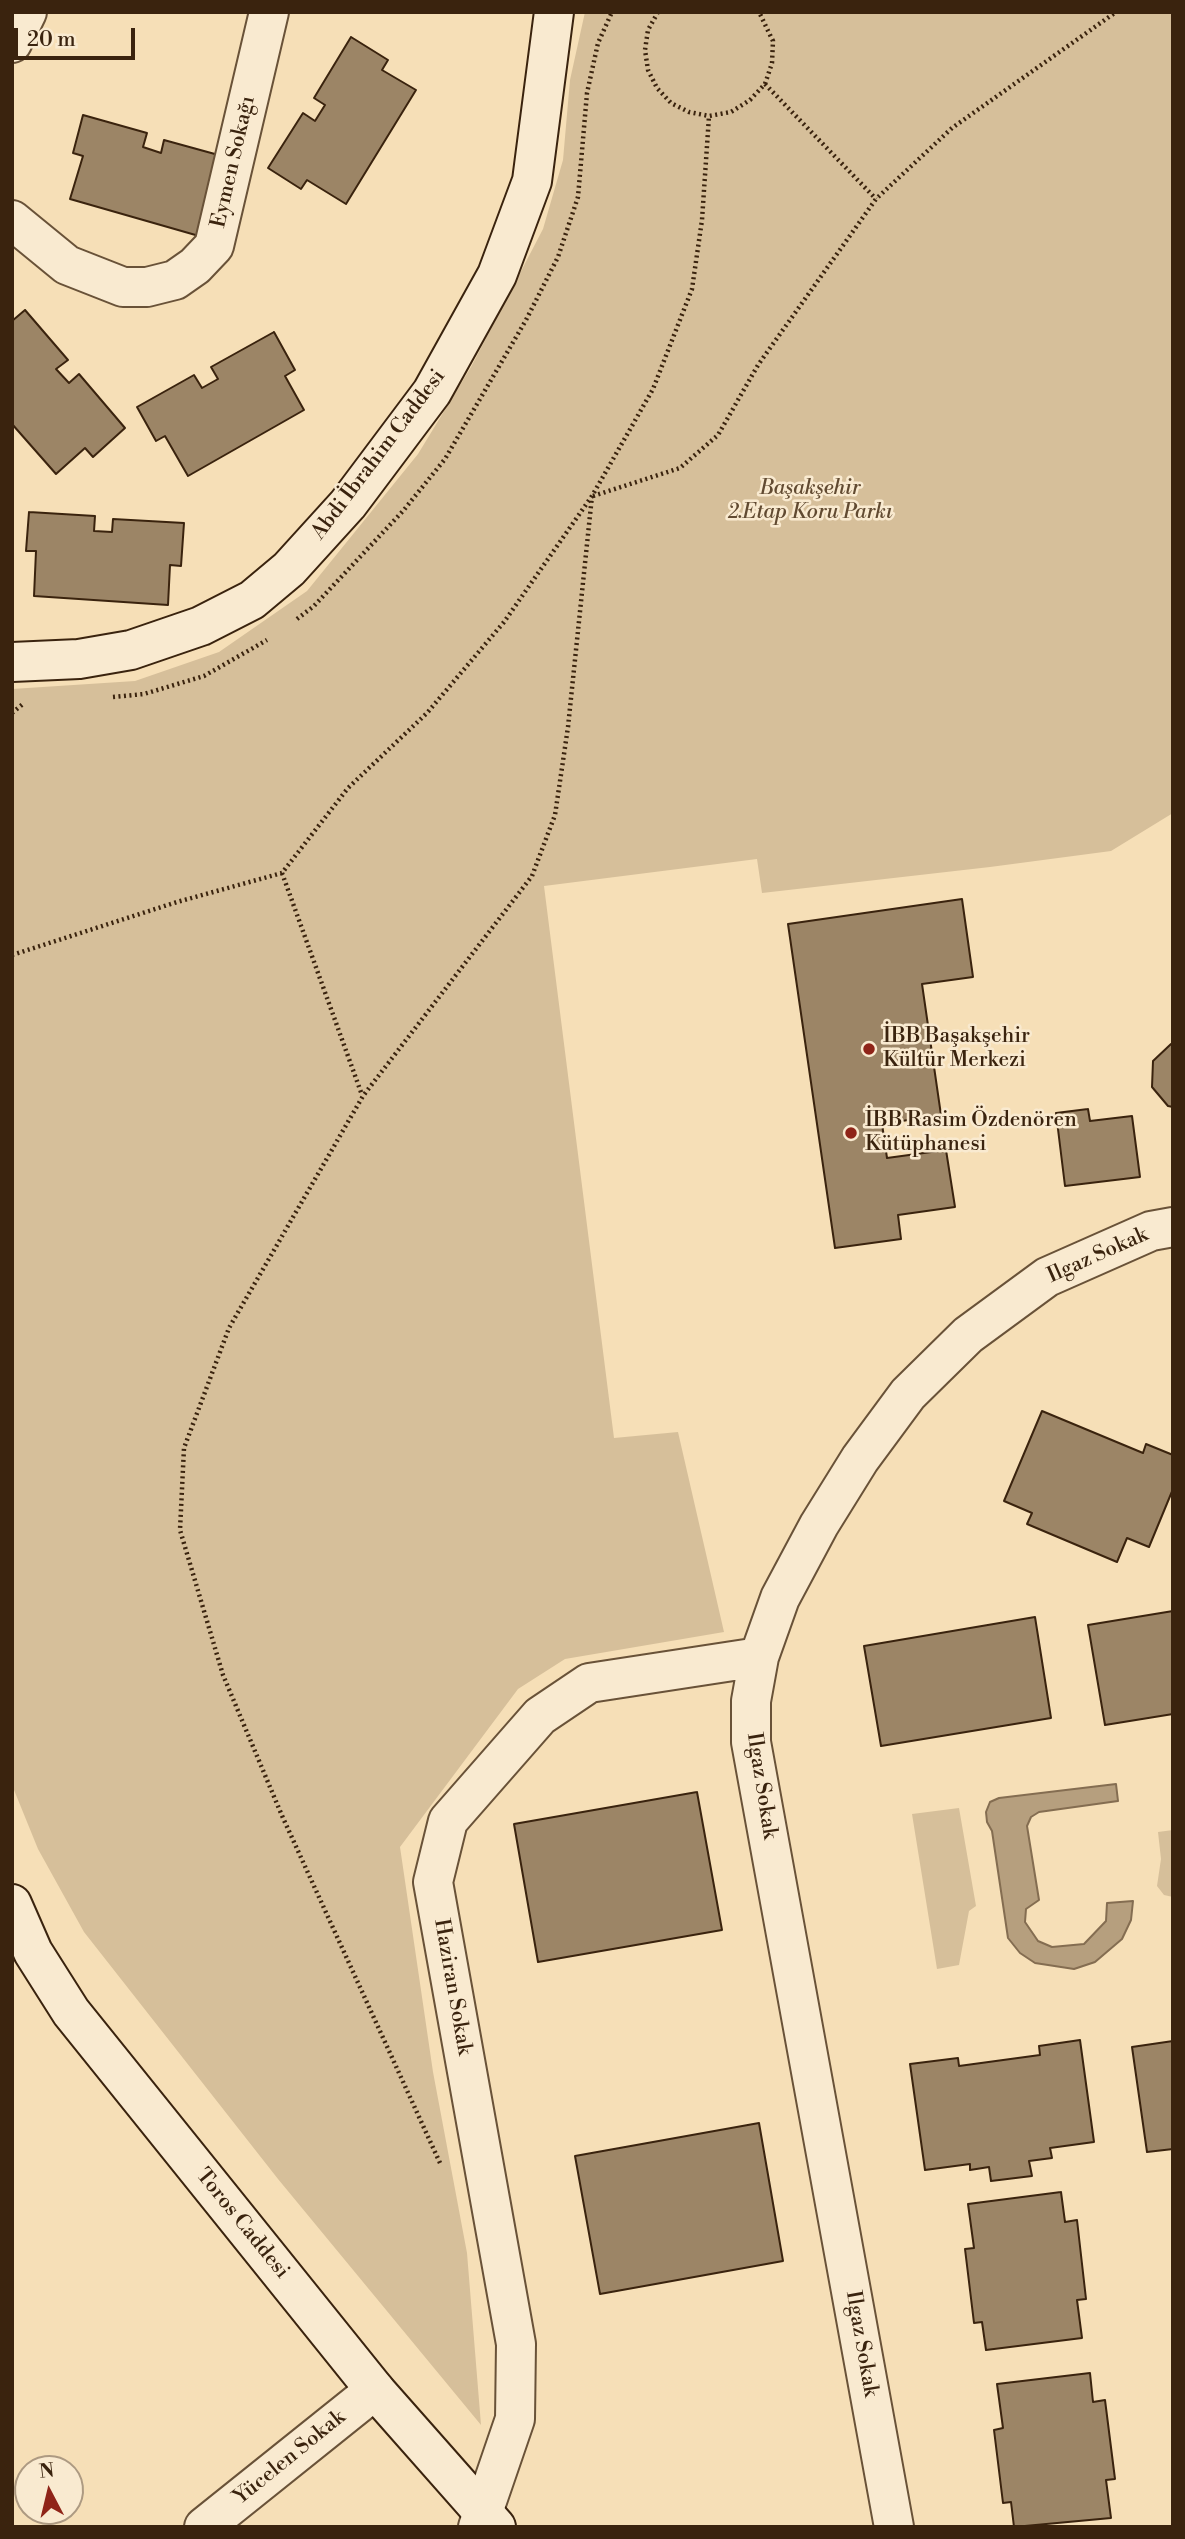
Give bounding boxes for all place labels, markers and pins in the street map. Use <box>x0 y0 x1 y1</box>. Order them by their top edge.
place label: İBB Başakşehir Kültür Merkezi <box>883 1024 1030 1074</box>
marker: İBB Başakşehir Kültür Merkezi <box>861 1041 877 1057</box>
place label: İBB Rasim Özdenören Kütüphanesi <box>865 1108 1077 1158</box>
marker: İBB Rasim Özdenören Kütüphanesi <box>843 1125 859 1141</box>

